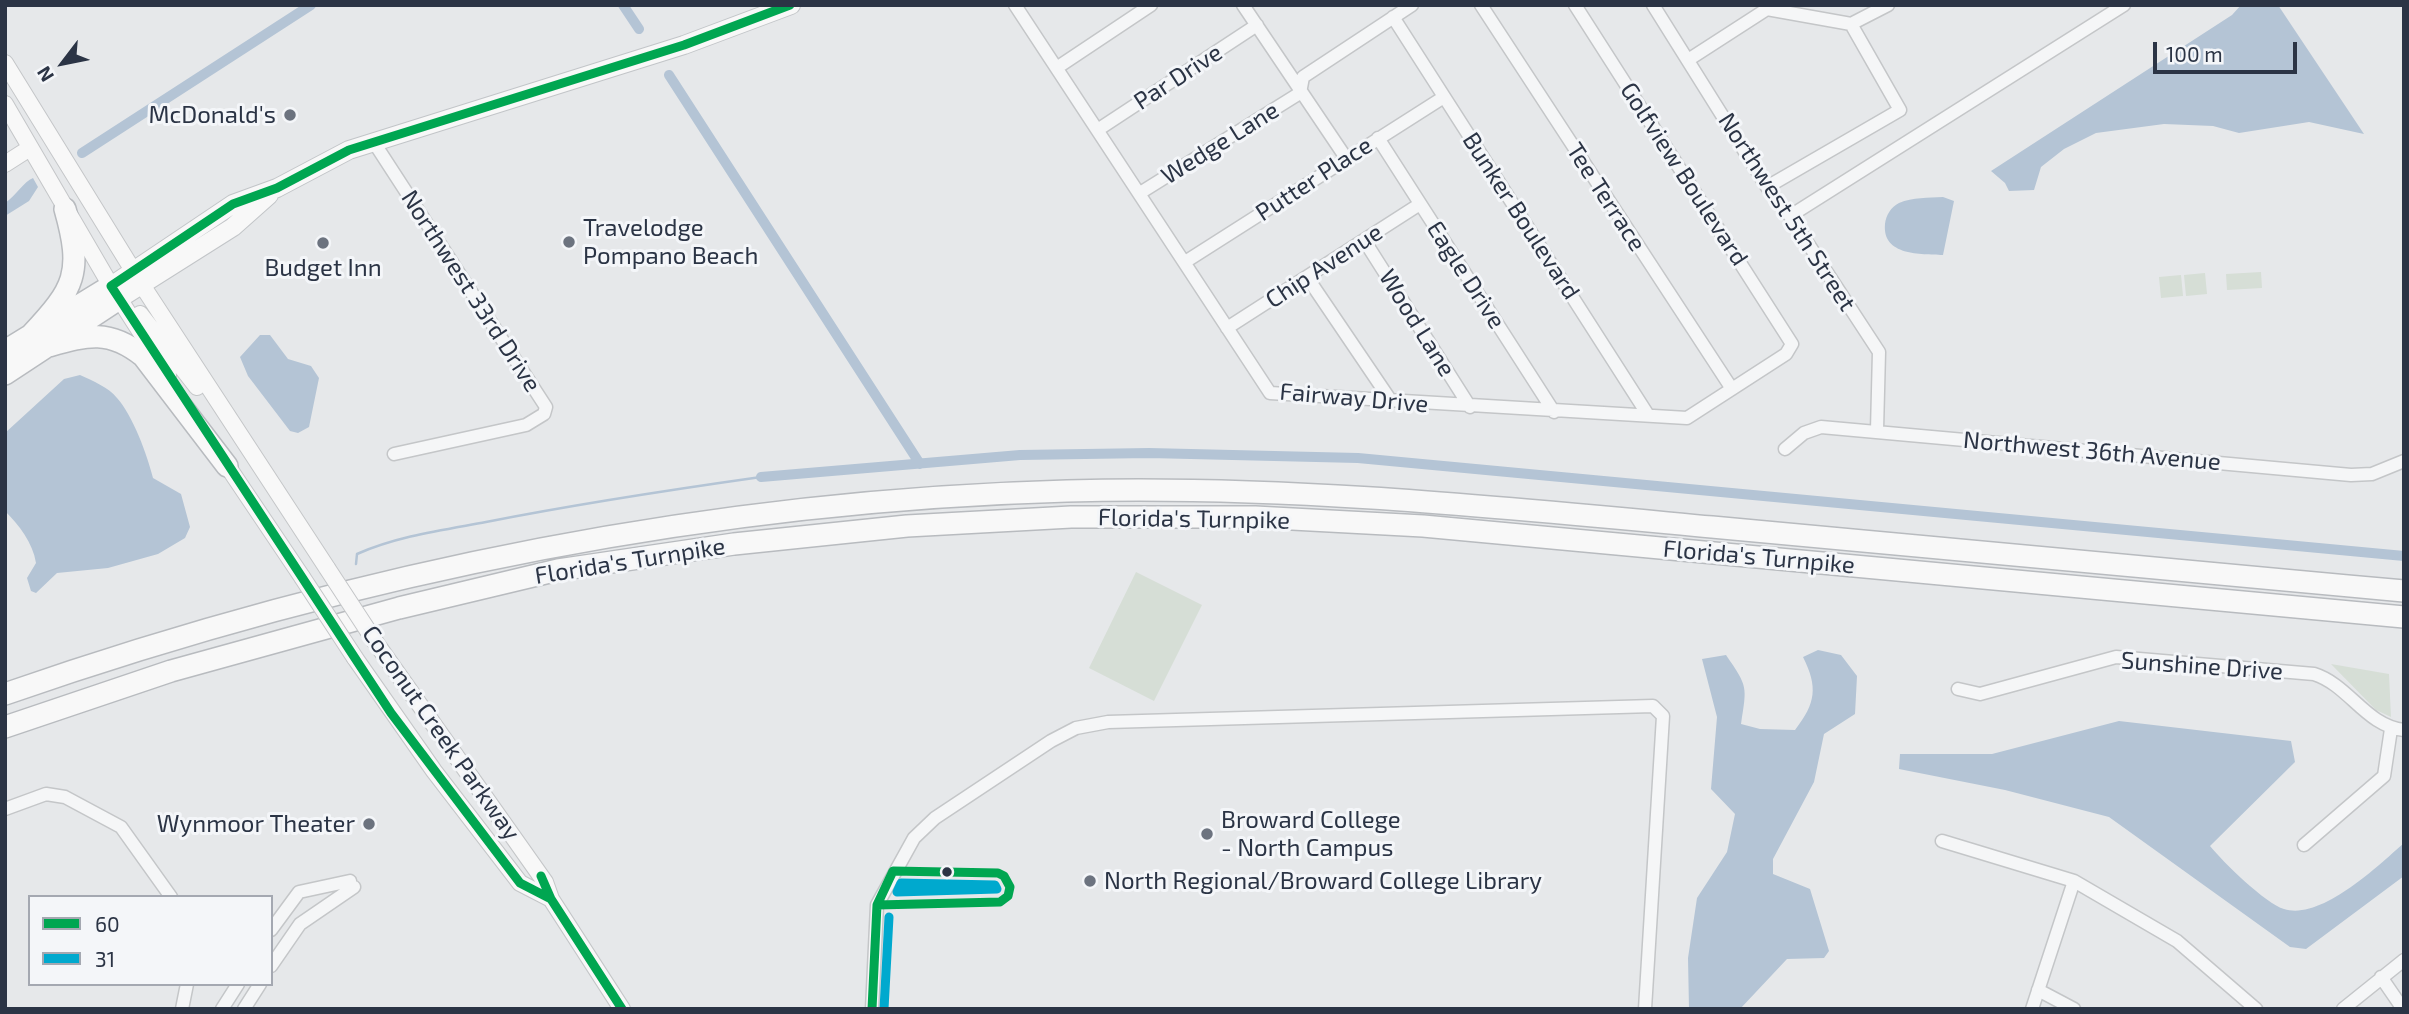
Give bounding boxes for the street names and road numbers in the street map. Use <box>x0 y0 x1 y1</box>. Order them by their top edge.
street label: Par Drive <box>1129 38 1227 116</box>
street label: Golfview Boulevard <box>1614 77 1754 271</box>
street label: Wedge Lane <box>1156 96 1284 190</box>
street label: Northwest 5th Street <box>1712 107 1862 317</box>
street label: Bunker Boulevard <box>1456 127 1586 305</box>
street label: Putter Place <box>1250 131 1378 227</box>
street label: Tee Terrace <box>1560 137 1652 257</box>
street label: Northwest 33rd Drive <box>395 185 547 397</box>
street label: Eagle Drive <box>1421 216 1511 334</box>
street label: Chip Avenue <box>1260 218 1388 314</box>
street label: Wood Lane <box>1373 264 1461 382</box>
street label: Fairway Drive <box>1279 377 1429 419</box>
street label: Northwest 36th Avenue <box>1962 425 2222 477</box>
street label: Florida's Turnpike <box>1098 503 1290 535</box>
street label: Florida's Turnpike <box>533 532 727 590</box>
street label: Florida's Turnpike <box>1662 534 1856 580</box>
street label: Coconut Creek Parkway <box>356 620 526 846</box>
street label: Sunshine Drive <box>2120 646 2284 686</box>

